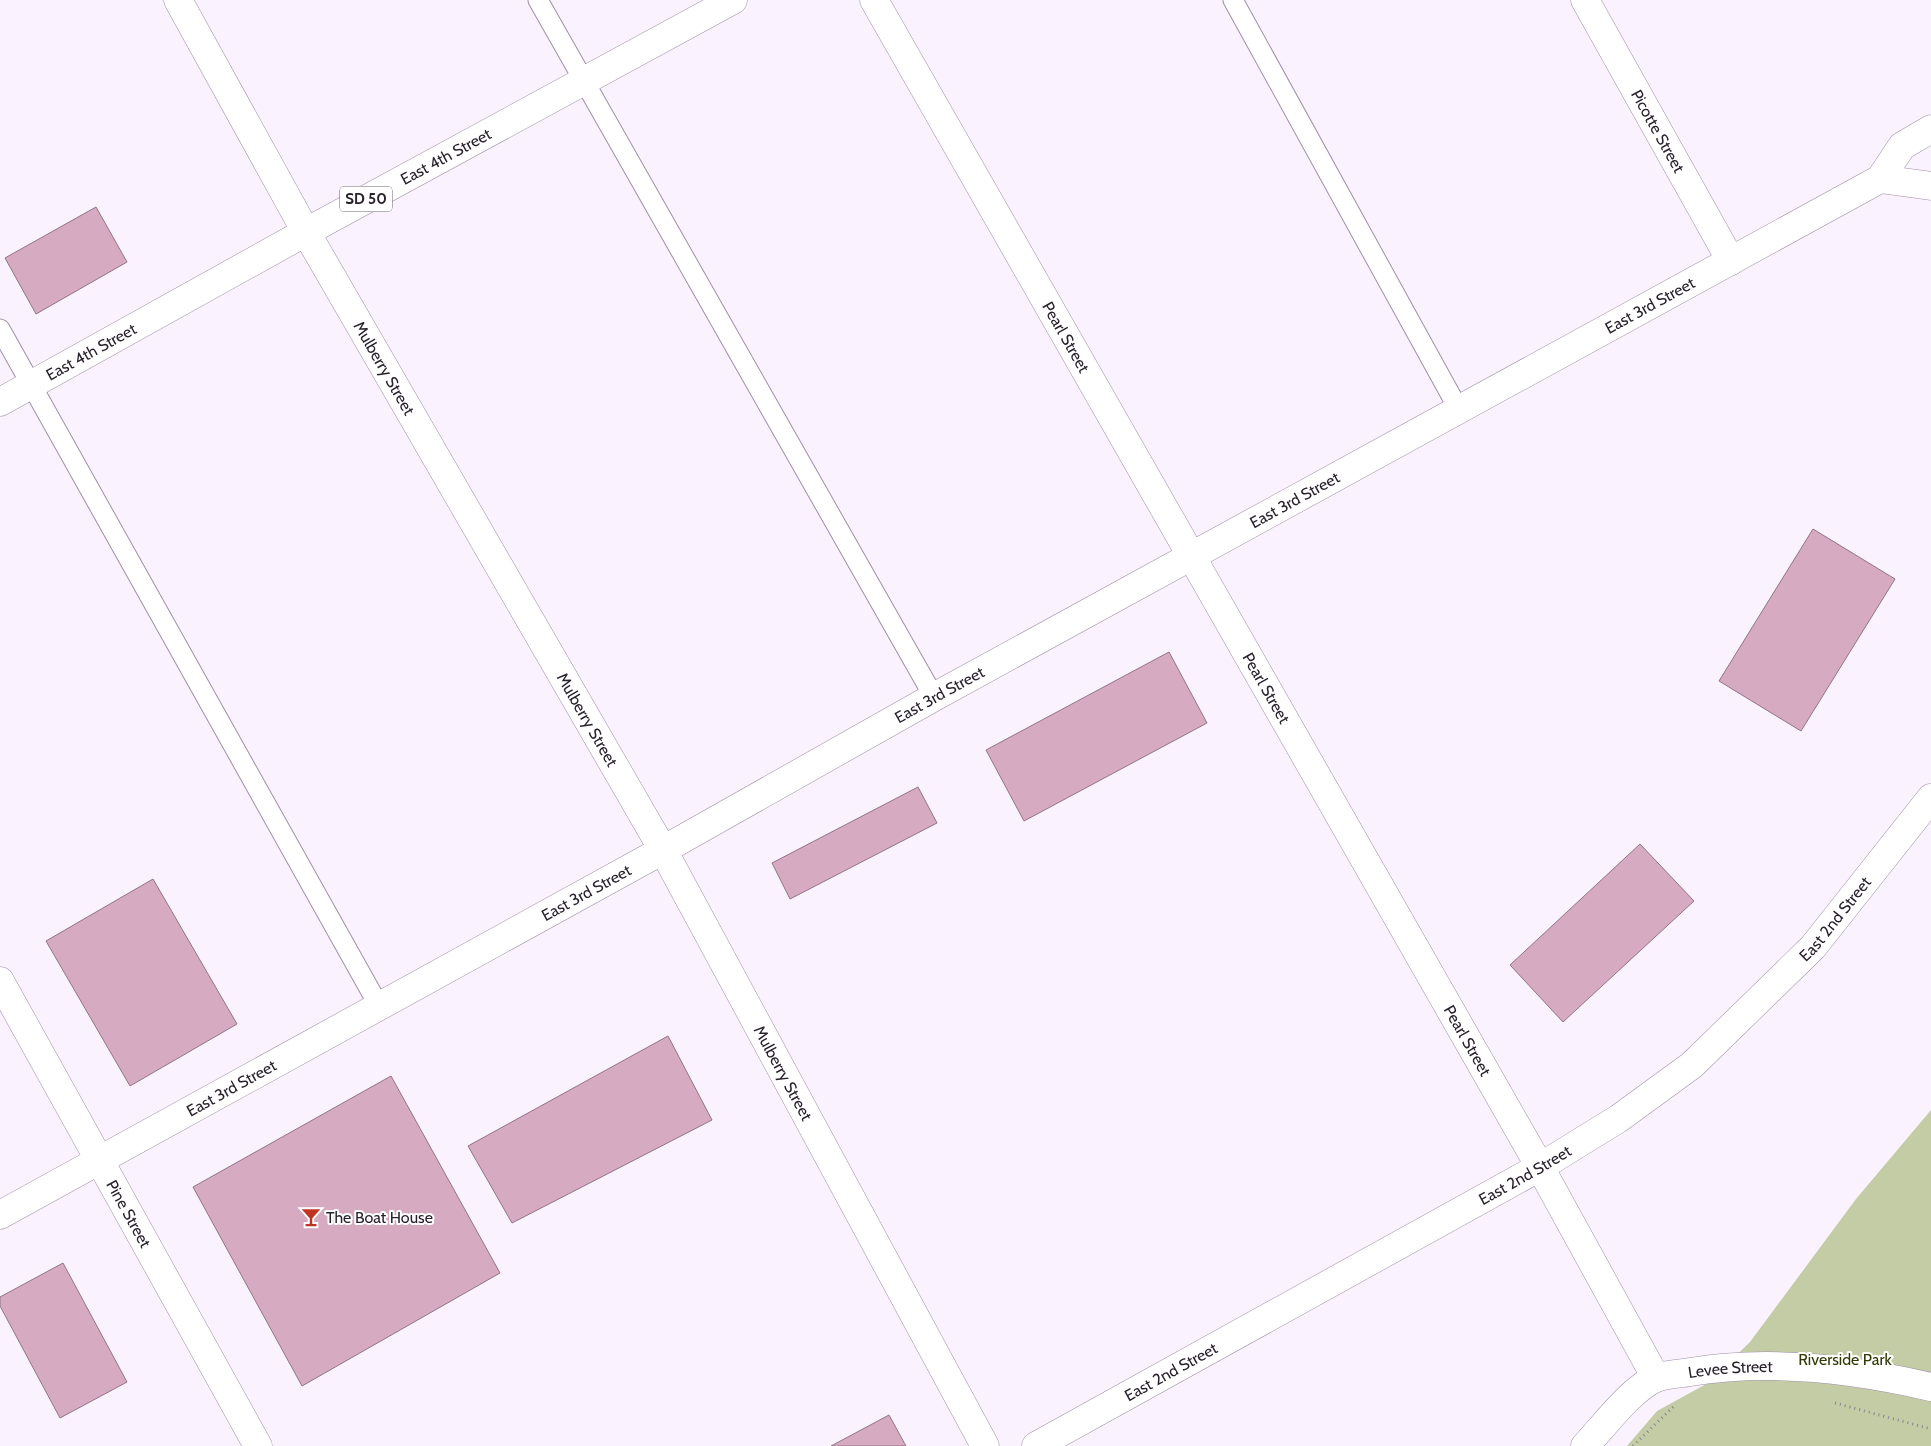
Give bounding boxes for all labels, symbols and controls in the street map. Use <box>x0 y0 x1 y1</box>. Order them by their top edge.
street label: Picotte Street <box>1627 86 1689 176</box>
street label: East 4th Street <box>397 124 495 188</box>
road number: SD 50 <box>340 186 392 212</box>
street label: East 3rd Street <box>1602 273 1698 337</box>
street label: Pearl Street <box>1039 298 1094 376</box>
street label: Mulberry Street <box>350 318 419 419</box>
street label: East 4th Street <box>42 319 140 384</box>
street label: East 3rd Street <box>1246 467 1343 532</box>
street label: Pearl Street <box>1239 649 1295 727</box>
street label: East 3rd Street <box>891 662 988 727</box>
street label: Mulberry Street <box>553 669 622 770</box>
street label: East 3rd Street <box>538 860 635 925</box>
street label: East 2nd Street <box>1795 872 1875 965</box>
street label: Pearl Street <box>1440 1002 1496 1080</box>
street label: Mulberry Street <box>750 1022 817 1124</box>
street label: East 3rd Street <box>183 1055 280 1120</box>
street label: East 2nd Street <box>1475 1140 1575 1209</box>
street label: Pine Street <box>103 1176 156 1251</box>
bar icon: The Boat House <box>300 1206 322 1228</box>
place label: The Boat House <box>326 1208 433 1227</box>
street label: East 2nd Street <box>1121 1338 1221 1405</box>
park label: Riverside Park <box>1798 1350 1893 1369</box>
street label: Levee Street <box>1687 1357 1773 1382</box>

